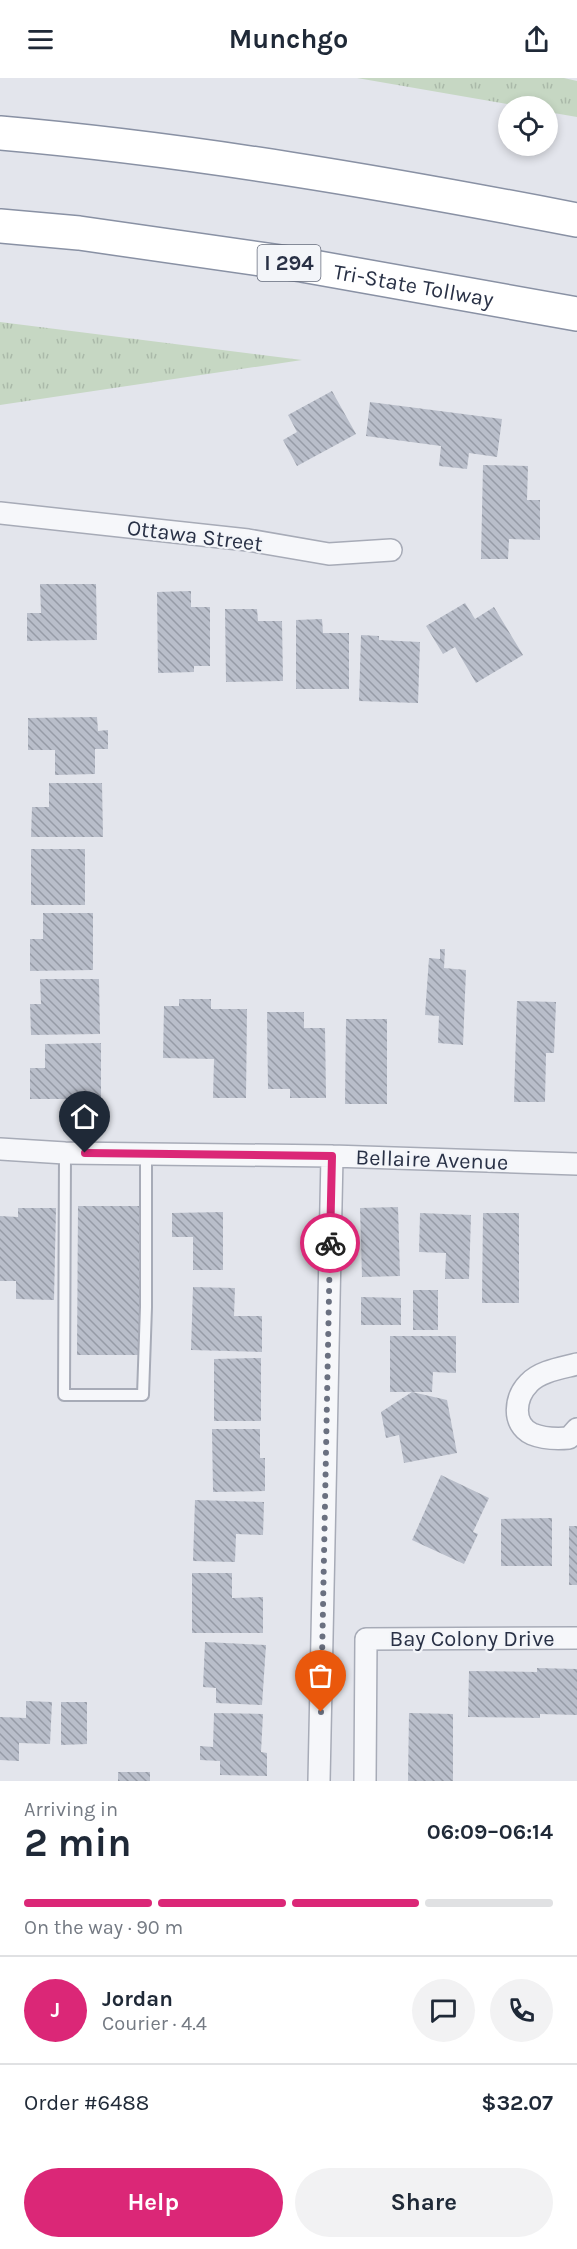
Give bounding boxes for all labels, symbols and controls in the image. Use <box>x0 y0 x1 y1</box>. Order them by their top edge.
icon: menu <box>24 23 57 56</box>
text: Munchgo <box>229 23 348 55</box>
icon: share <box>520 23 553 56</box>
map controls <box>498 96 558 156</box>
button: locate <box>498 96 558 156</box>
road number: I 294 <box>258 245 320 281</box>
street label: Tri-State Tollway <box>331 259 496 313</box>
street label: Ottawa Street <box>126 515 264 557</box>
pin <box>59 1091 110 1153</box>
icon: home <box>68 1100 101 1133</box>
street label: Bellaire Avenue <box>355 1144 509 1176</box>
courier <box>300 1213 360 1273</box>
icon: bike <box>314 1227 347 1260</box>
street label: Bay Colony Drive <box>389 1626 555 1652</box>
pin <box>295 1650 346 1712</box>
icon: bag <box>304 1659 337 1692</box>
text: Arriving in <box>24 1798 118 1821</box>
text: 06:09–06:14 <box>427 1819 553 1845</box>
text: 2 min <box>24 1820 132 1866</box>
text: On the way · 90 m <box>24 1916 183 1939</box>
button: chat <box>412 1979 475 2042</box>
button: phone <box>490 1979 553 2042</box>
text: Jordan <box>102 1986 173 2012</box>
text: J <box>51 1997 60 2023</box>
text: Courier · 4.4 <box>102 2012 207 2035</box>
text: Order #6488 <box>24 2090 149 2116</box>
text: $32.07 <box>481 2090 553 2116</box>
button: Help <box>24 2168 283 2237</box>
button: Share <box>295 2168 553 2237</box>

